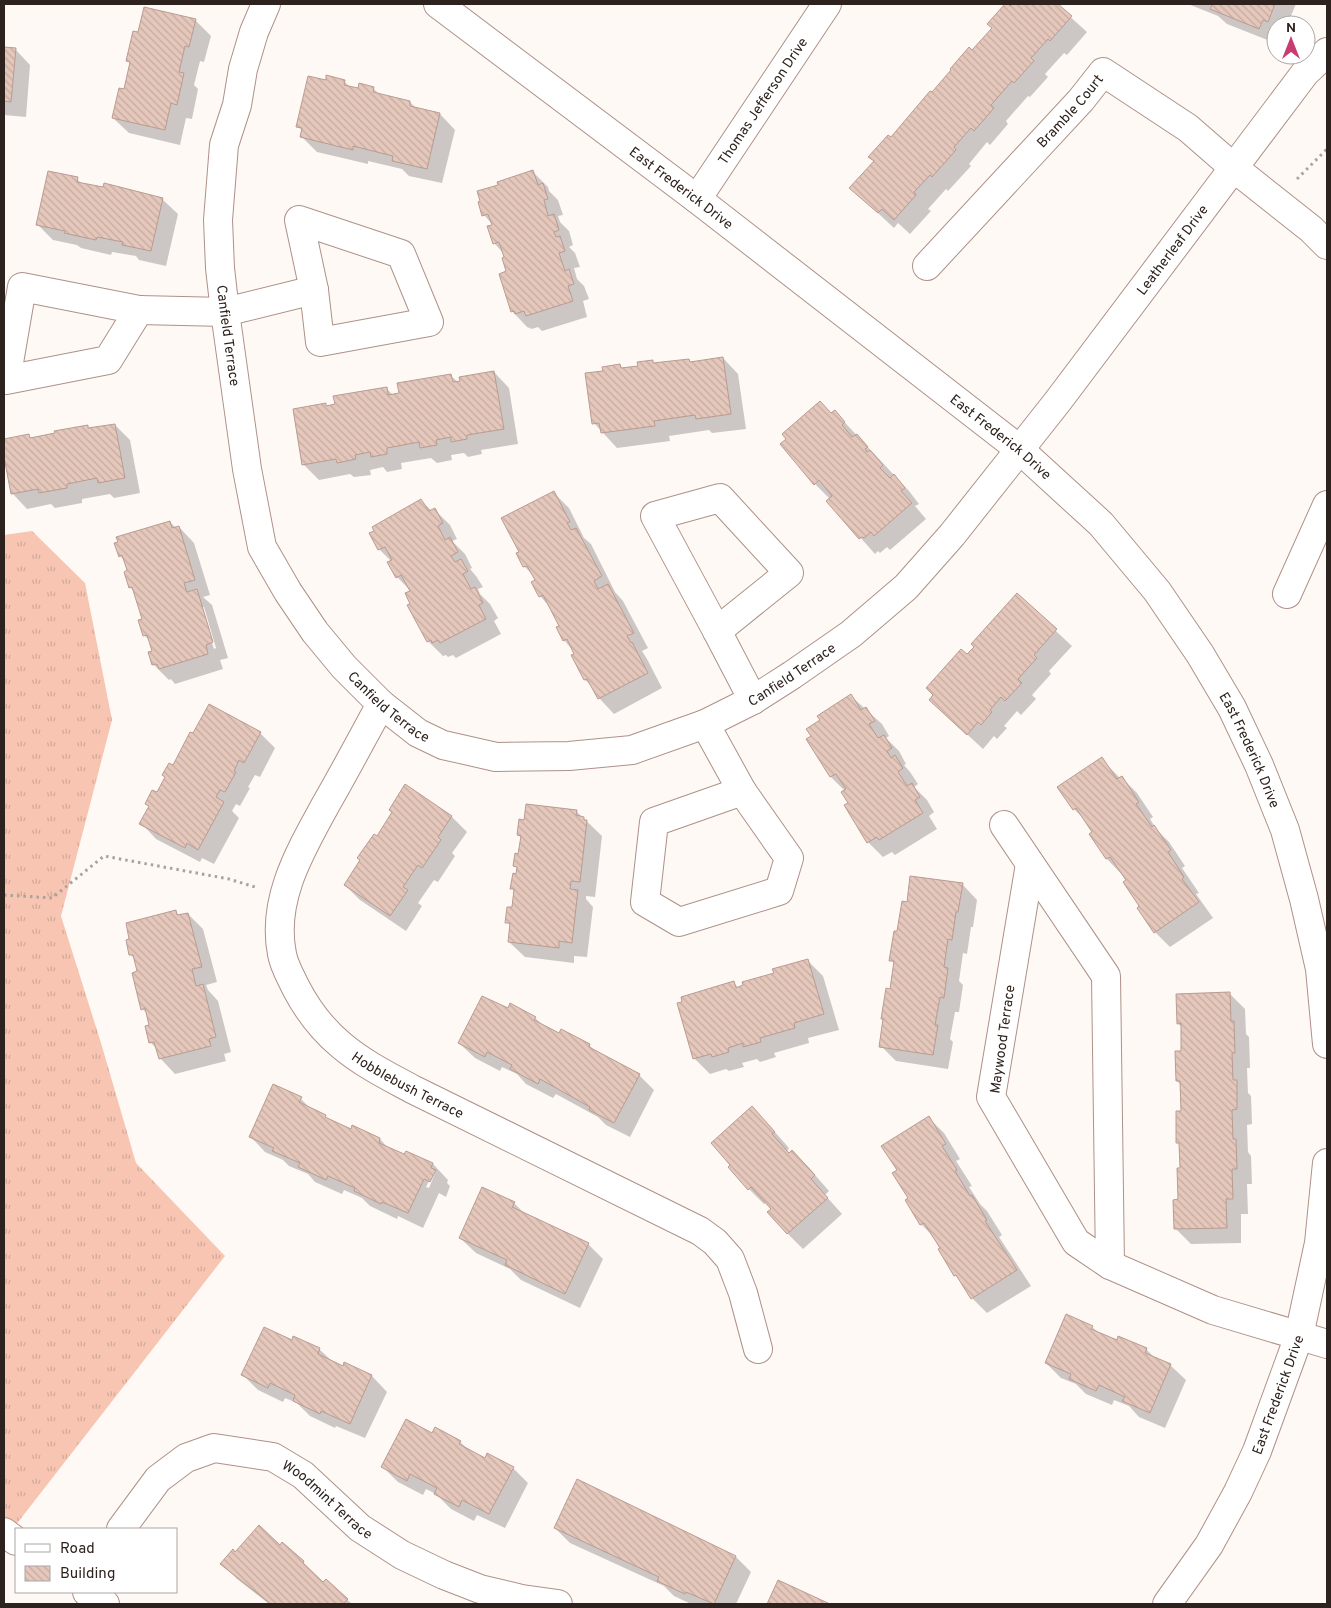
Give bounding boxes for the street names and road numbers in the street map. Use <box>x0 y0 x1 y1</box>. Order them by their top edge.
street label: Thomas Jefferson Drive <box>715 35 812 169</box>
street label: Bramble Court <box>1034 72 1108 152</box>
street label: East Frederick Drive <box>625 144 736 234</box>
street label: Leatherleaf Drive <box>1134 202 1213 299</box>
street label: Canfield Terrace <box>212 284 242 387</box>
street label: East Frederick Drive <box>946 391 1054 484</box>
street label: Canfield Terrace <box>746 640 840 711</box>
street label: Canfield Terrace <box>343 669 432 747</box>
street label: East Frederick Drive <box>1215 690 1282 811</box>
street label: Maywood Terrace <box>987 984 1020 1095</box>
street label: Hobblebush Terrace <box>348 1049 466 1123</box>
street label: East Frederick Drive <box>1249 1333 1309 1457</box>
street label: Woodmint Terrace <box>278 1457 375 1544</box>

